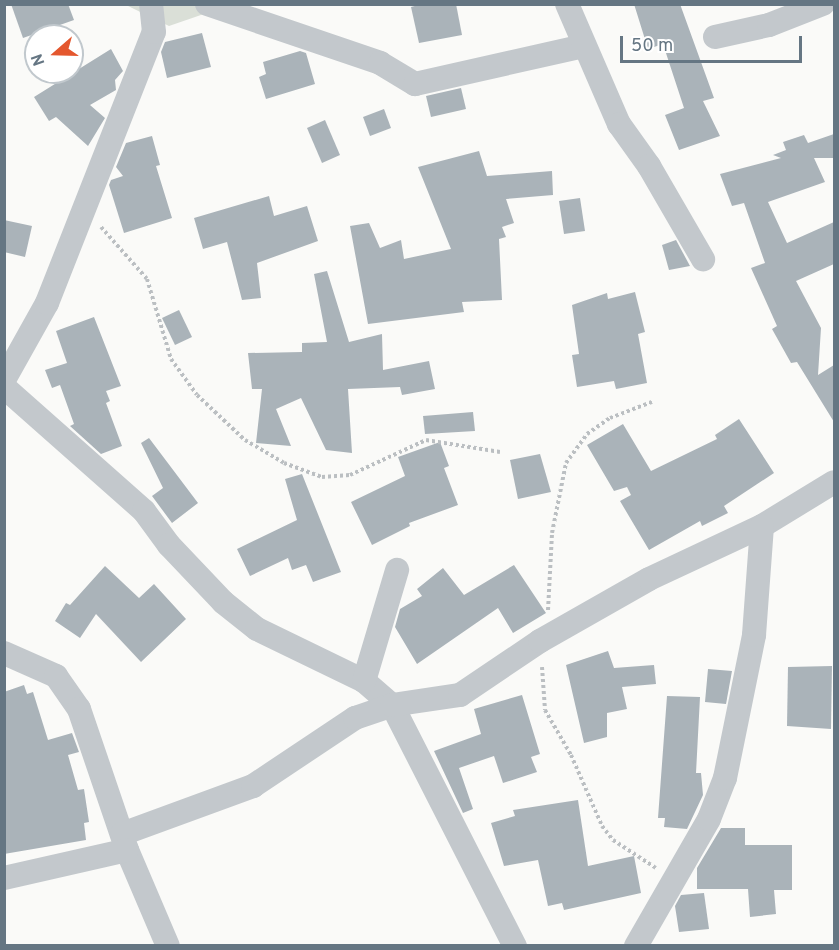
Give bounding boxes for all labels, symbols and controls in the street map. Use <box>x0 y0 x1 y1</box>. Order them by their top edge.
north arrow <box>24 24 84 84</box>
scale bar <box>623 24 804 62</box>
text: 50 m <box>631 35 673 58</box>
text: N <box>28 51 50 68</box>

